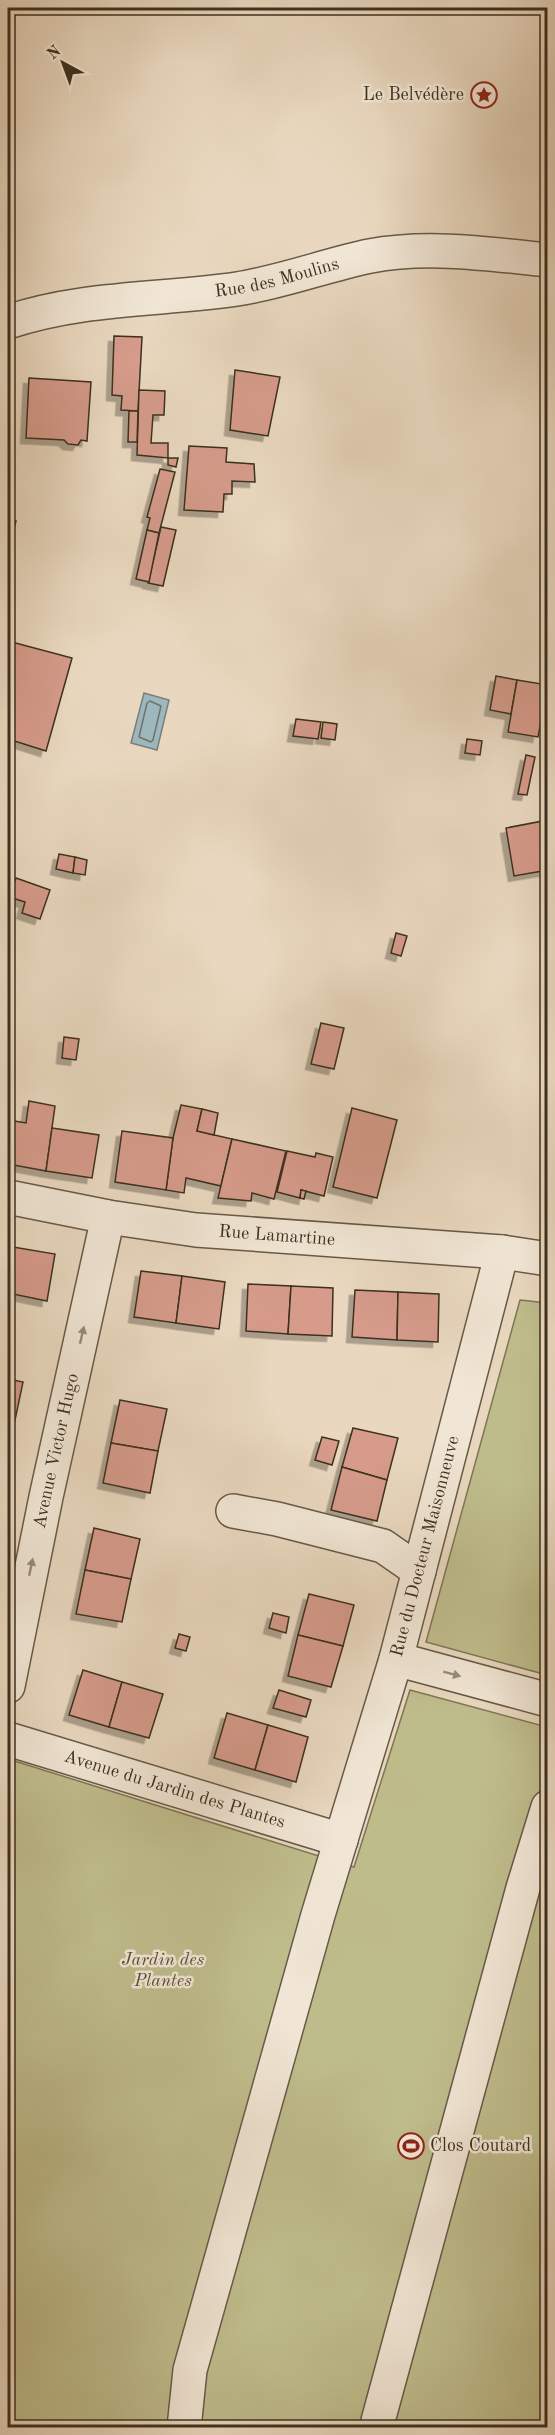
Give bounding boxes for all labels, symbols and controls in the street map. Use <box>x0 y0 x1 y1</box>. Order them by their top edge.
north arrow <box>33 33 93 93</box>
text: N <box>45 43 65 63</box>
place icon: Le Belvédère <box>469 80 499 110</box>
place label: Le Belvédère <box>363 86 464 104</box>
street label: Rue des Moulins <box>214 255 341 301</box>
street label: Rue Lamartine <box>218 1223 336 1249</box>
one-way arrow <box>77 1326 87 1344</box>
street label: Avenue Victor Hugo <box>31 1372 82 1530</box>
street label: Rue du Docteur Maisonneuve <box>388 1434 463 1659</box>
one-way arrow <box>27 1557 36 1576</box>
one-way arrow <box>443 1670 461 1679</box>
street label: Avenue du Jardin des Plantes <box>62 1747 287 1832</box>
park label: Jardin des Plantes <box>122 1951 205 1990</box>
sports icon: Clos Coutard <box>396 2131 426 2161</box>
place label: Clos Coutard <box>430 2137 531 2155</box>

